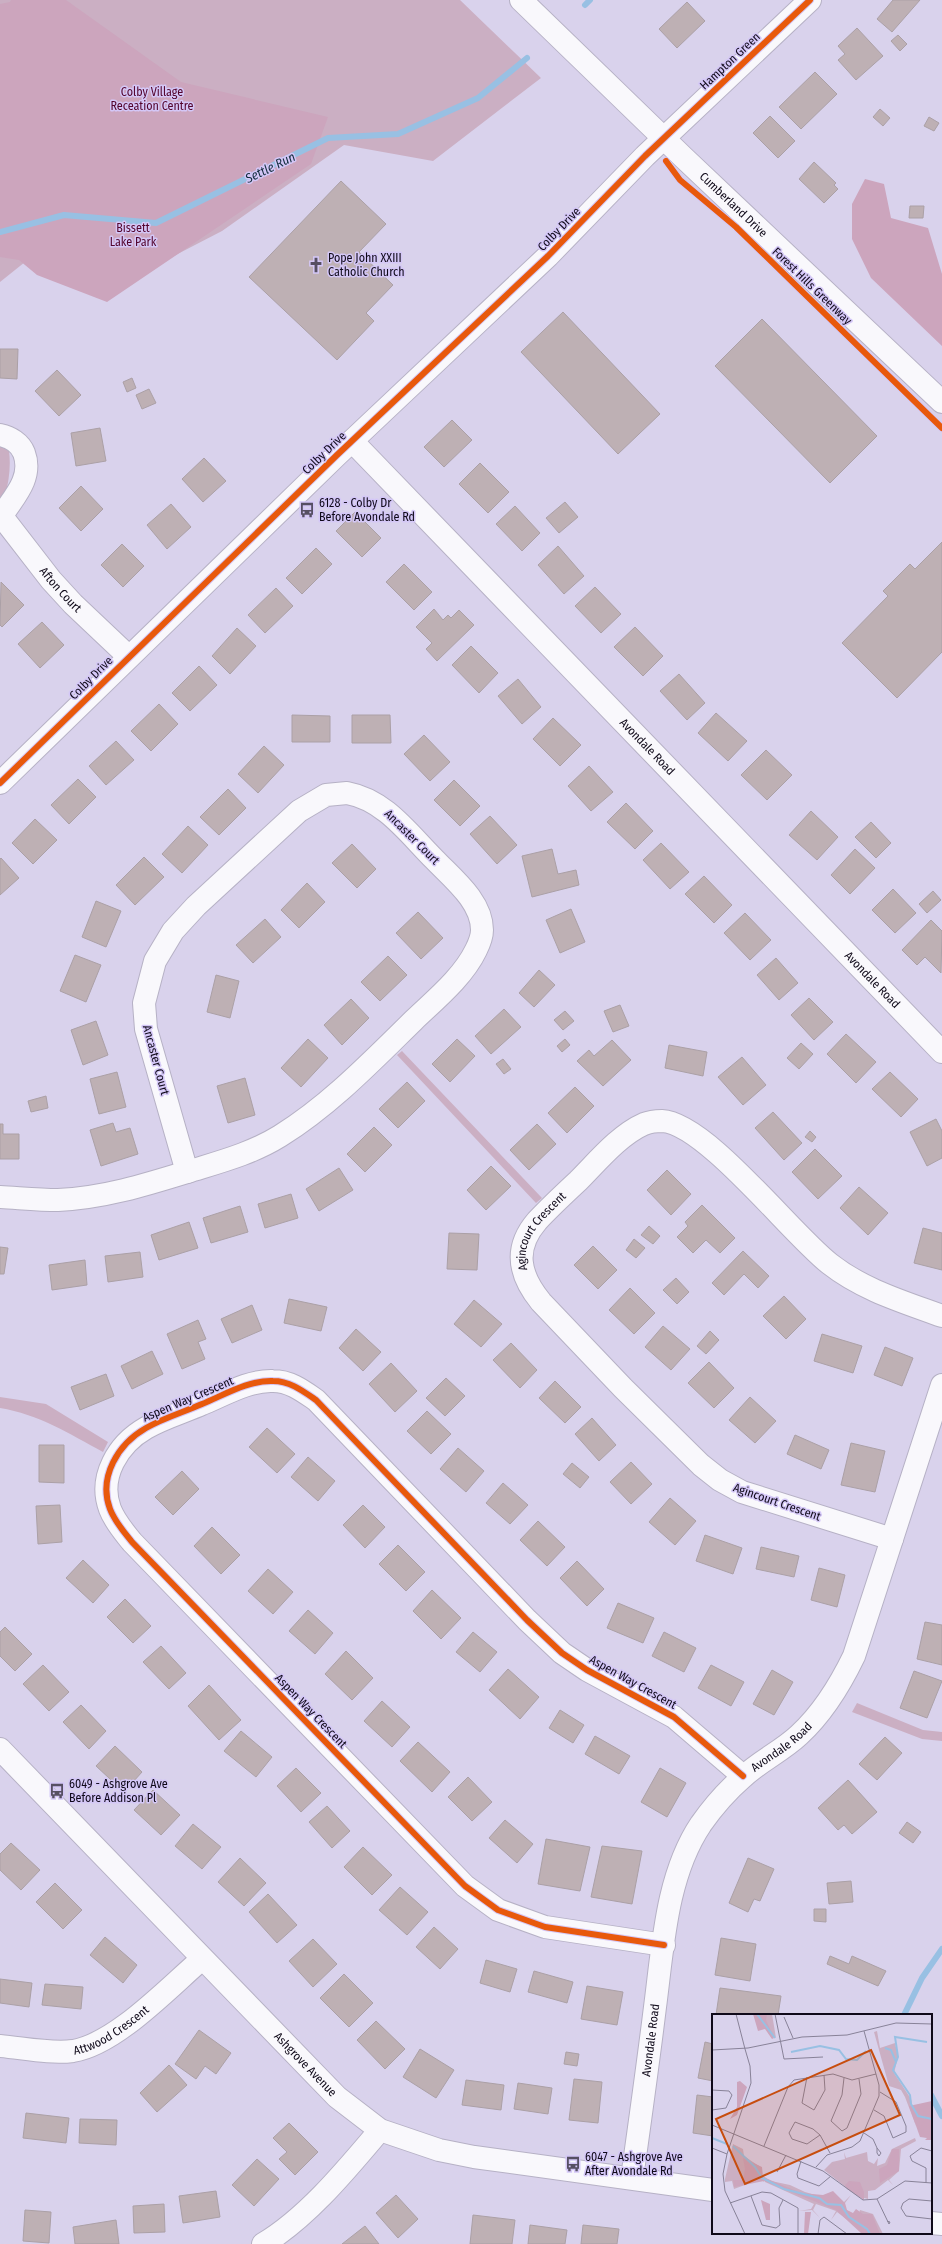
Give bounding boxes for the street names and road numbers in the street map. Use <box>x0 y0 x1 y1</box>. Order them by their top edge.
street label: Hampton Green <box>697 30 763 92</box>
street label: Cumberland Drive <box>697 169 770 240</box>
street label: Colby Drive <box>535 204 583 254</box>
street label: Forest Hills Greenway <box>769 244 855 328</box>
street label: Colby Drive <box>299 429 349 477</box>
street label: Afton Court <box>37 564 84 615</box>
street label: Colby Drive <box>67 653 116 702</box>
street label: Avondale Road <box>617 716 678 778</box>
street label: Ancaster Court <box>382 807 442 867</box>
street label: Avondale Road <box>842 949 903 1011</box>
street label: Ancaster Court <box>140 1024 172 1097</box>
street label: Agincourt Crescent <box>514 1189 569 1272</box>
street label: Aspen Way Crescent <box>140 1374 236 1424</box>
street label: Agincourt Crescent <box>731 1480 823 1524</box>
street label: Aspen Way Crescent <box>587 1652 679 1712</box>
street label: Aspen Way Crescent <box>272 1671 350 1751</box>
street label: Avondale Road <box>748 1719 815 1775</box>
street label: Attwood Crescent <box>72 2003 152 2058</box>
street label: Avondale Road <box>639 2003 662 2078</box>
street label: Ashgrove Avenue <box>271 2029 340 2099</box>

